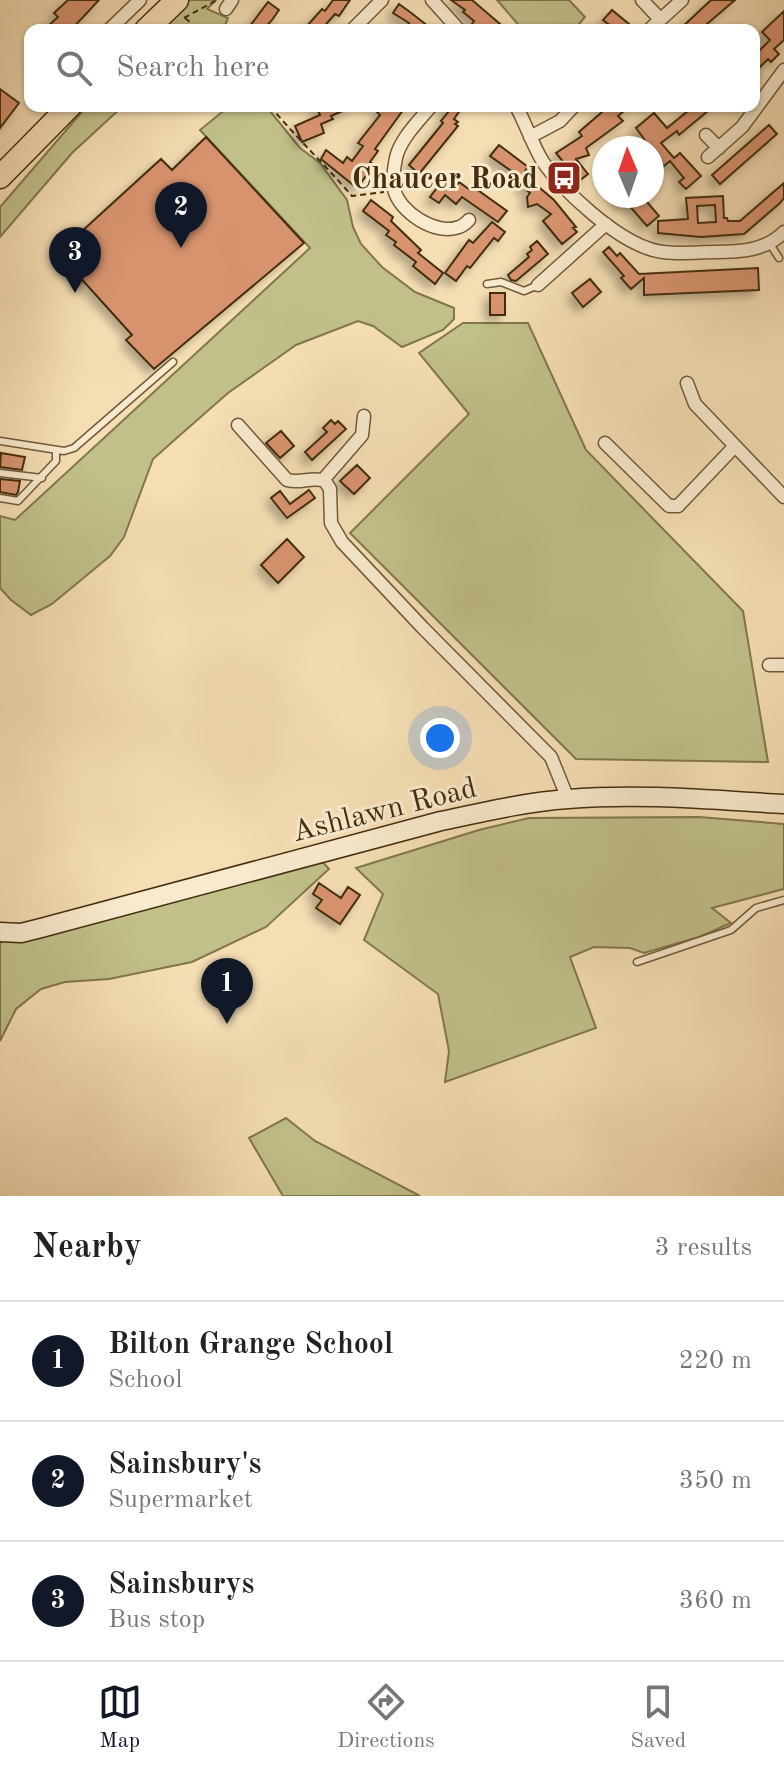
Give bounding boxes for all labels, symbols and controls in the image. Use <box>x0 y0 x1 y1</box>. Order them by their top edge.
search box <box>24 24 760 112</box>
icon: search <box>52 46 96 90</box>
text: Search here <box>116 53 270 83</box>
north arrow <box>592 136 664 208</box>
bus stop icon: Chaucer Road <box>545 159 583 197</box>
place label: Chaucer Road <box>352 165 538 195</box>
pin: 2 <box>155 182 207 248</box>
pin: 3 <box>49 227 101 293</box>
your location <box>420 718 460 758</box>
street label: Ashlawn Road <box>289 774 480 848</box>
pin: 1 <box>201 958 253 1024</box>
text: Nearby <box>32 1231 142 1265</box>
text: 3 results <box>654 1235 752 1261</box>
text: Bilton Grange School <box>108 1330 393 1360</box>
text: 1 <box>50 1348 66 1374</box>
text: 220 m <box>679 1348 752 1374</box>
text: School <box>108 1367 182 1393</box>
text: Sainsbury's <box>108 1450 261 1480</box>
text: 2 <box>50 1468 66 1494</box>
text: 350 m <box>679 1468 752 1494</box>
text: Supermarket <box>108 1487 253 1513</box>
text: Sainsburys <box>108 1570 254 1600</box>
text: 3 <box>50 1588 66 1614</box>
text: 360 m <box>679 1588 752 1614</box>
text: Bus stop <box>108 1607 205 1633</box>
tab: Map <box>98 1680 142 1755</box>
tab: Directions <box>337 1680 435 1755</box>
tab: Saved <box>630 1680 686 1755</box>

